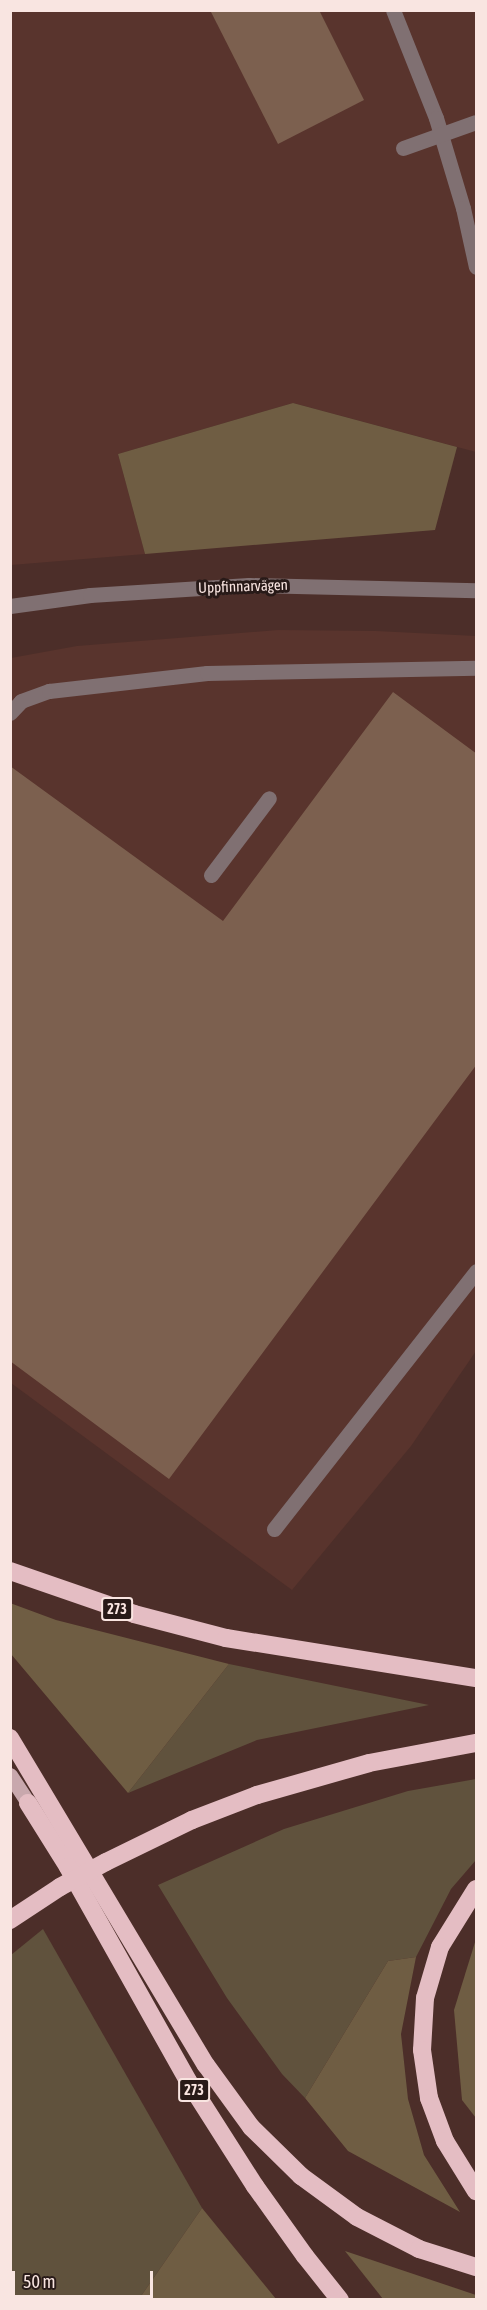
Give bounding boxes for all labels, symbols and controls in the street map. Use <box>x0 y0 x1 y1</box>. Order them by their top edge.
street label: Uppfinnarvägen <box>198 575 288 597</box>
road number: 273 <box>100 1598 134 1620</box>
road number: 273 <box>178 2079 210 2101</box>
scale bar <box>15 2259 156 2297</box>
text: 50 m <box>23 2271 55 2292</box>

